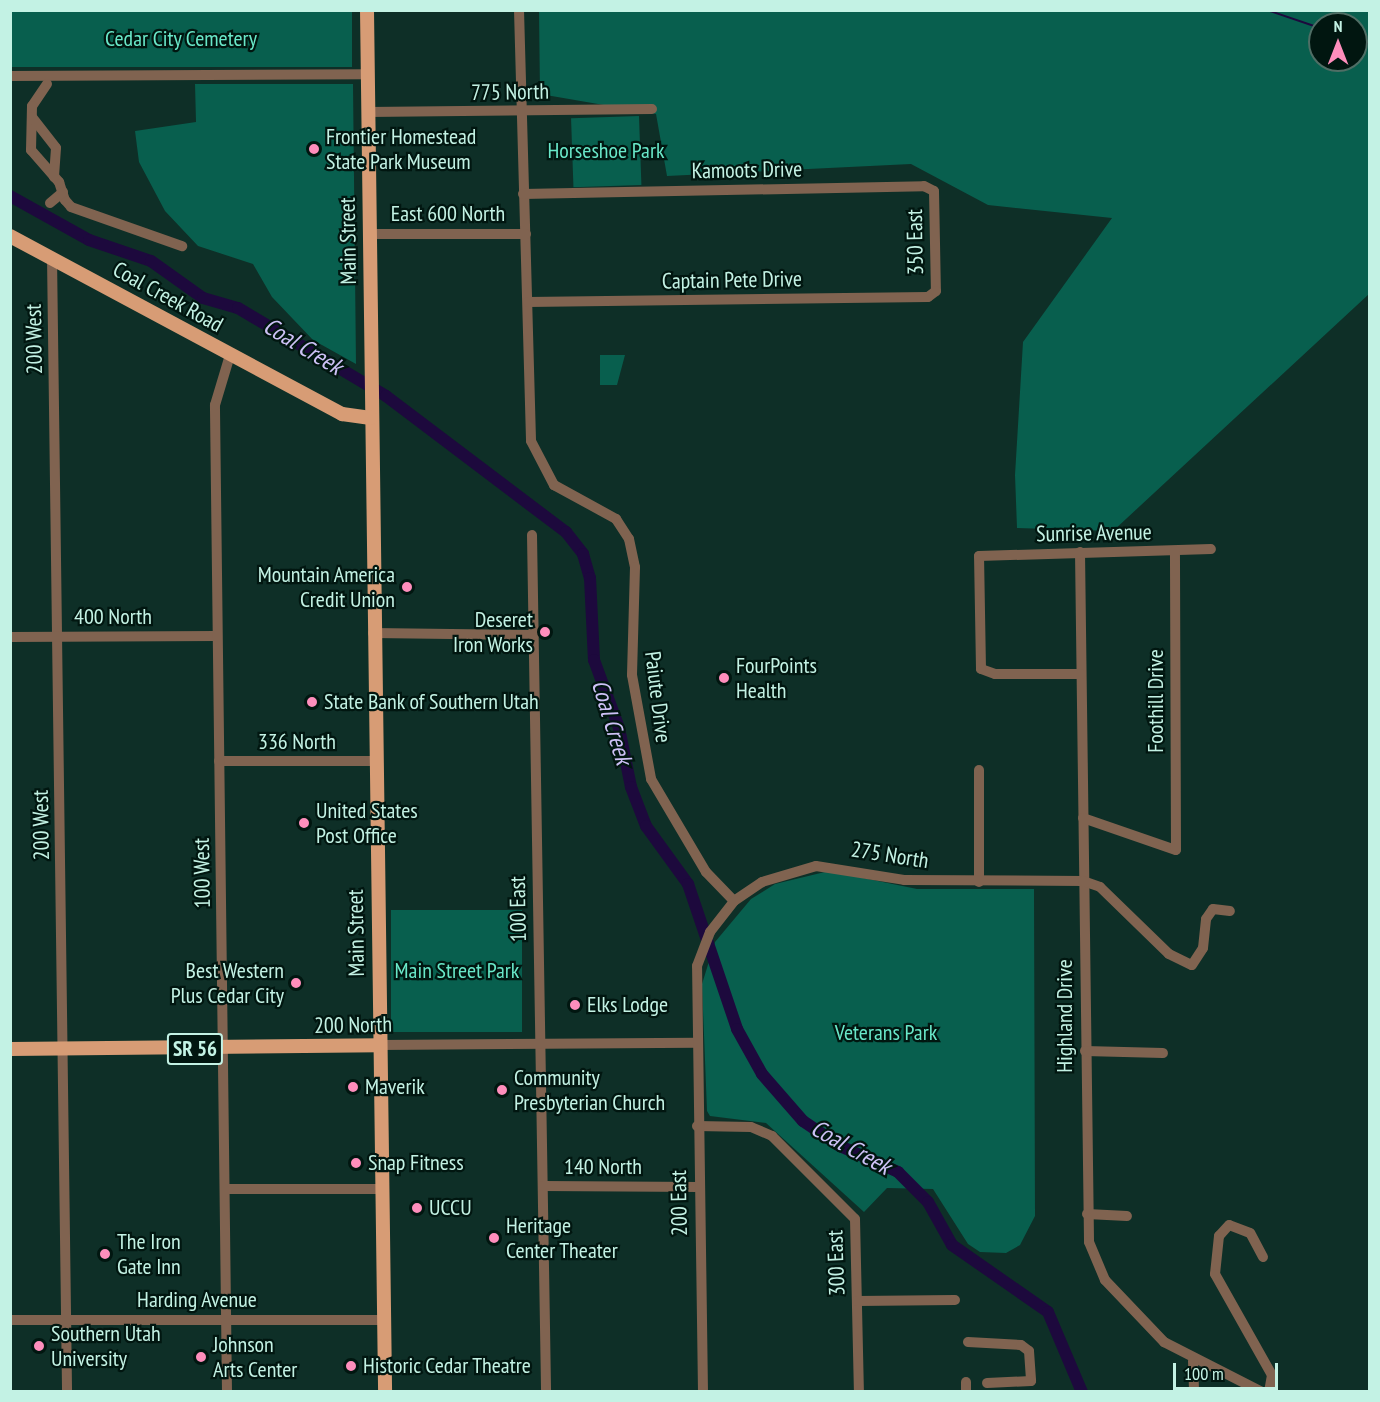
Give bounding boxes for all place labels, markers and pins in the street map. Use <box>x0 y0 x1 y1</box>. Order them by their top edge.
place label: Frontier Homestead State Park Museum <box>326 123 476 174</box>
marker: Frontier Homestead State Park Museum <box>307 142 321 156</box>
place label: Mountain America Credit Union <box>257 561 395 612</box>
marker: Mountain America Credit Union <box>400 580 414 594</box>
place label: Deseret Iron Works <box>453 606 533 658</box>
marker: Deseret Iron Works <box>538 625 552 639</box>
place label: FourPoints Health <box>736 652 817 704</box>
marker: FourPoints Health <box>717 671 731 685</box>
place label: State Bank of Southern Utah <box>324 689 539 715</box>
marker: State Bank of Southern Utah <box>305 695 319 709</box>
place label: United States Post Office <box>316 797 418 848</box>
marker: United States Post Office <box>297 816 311 830</box>
place label: Best Western Plus Cedar City <box>171 957 284 1008</box>
marker: Best Western Plus Cedar City <box>289 976 303 990</box>
place label: Elks Lodge <box>587 992 668 1018</box>
marker: Elks Lodge <box>568 998 582 1012</box>
place label: Community Presbyterian Church <box>514 1064 665 1116</box>
place label: Maverik <box>365 1074 425 1100</box>
marker: Maverik <box>346 1080 360 1094</box>
marker: Community Presbyterian Church <box>495 1083 509 1097</box>
place label: Snap Fitness <box>368 1150 464 1176</box>
marker: Snap Fitness <box>349 1156 363 1170</box>
place label: UCCU <box>429 1195 472 1221</box>
marker: UCCU <box>410 1201 424 1215</box>
place label: Heritage Center Theater <box>506 1212 618 1264</box>
place label: The Iron Gate Inn <box>117 1228 181 1280</box>
marker: Heritage Center Theater <box>487 1231 501 1245</box>
marker: The Iron Gate Inn <box>98 1247 112 1261</box>
place label: Southern Utah University <box>51 1320 161 1372</box>
place label: Johnson Arts Center <box>213 1331 297 1382</box>
marker: Southern Utah University <box>32 1339 46 1353</box>
marker: Johnson Arts Center <box>194 1350 208 1364</box>
place label: Historic Cedar Theatre <box>363 1353 532 1379</box>
marker: Historic Cedar Theatre <box>344 1359 358 1373</box>

